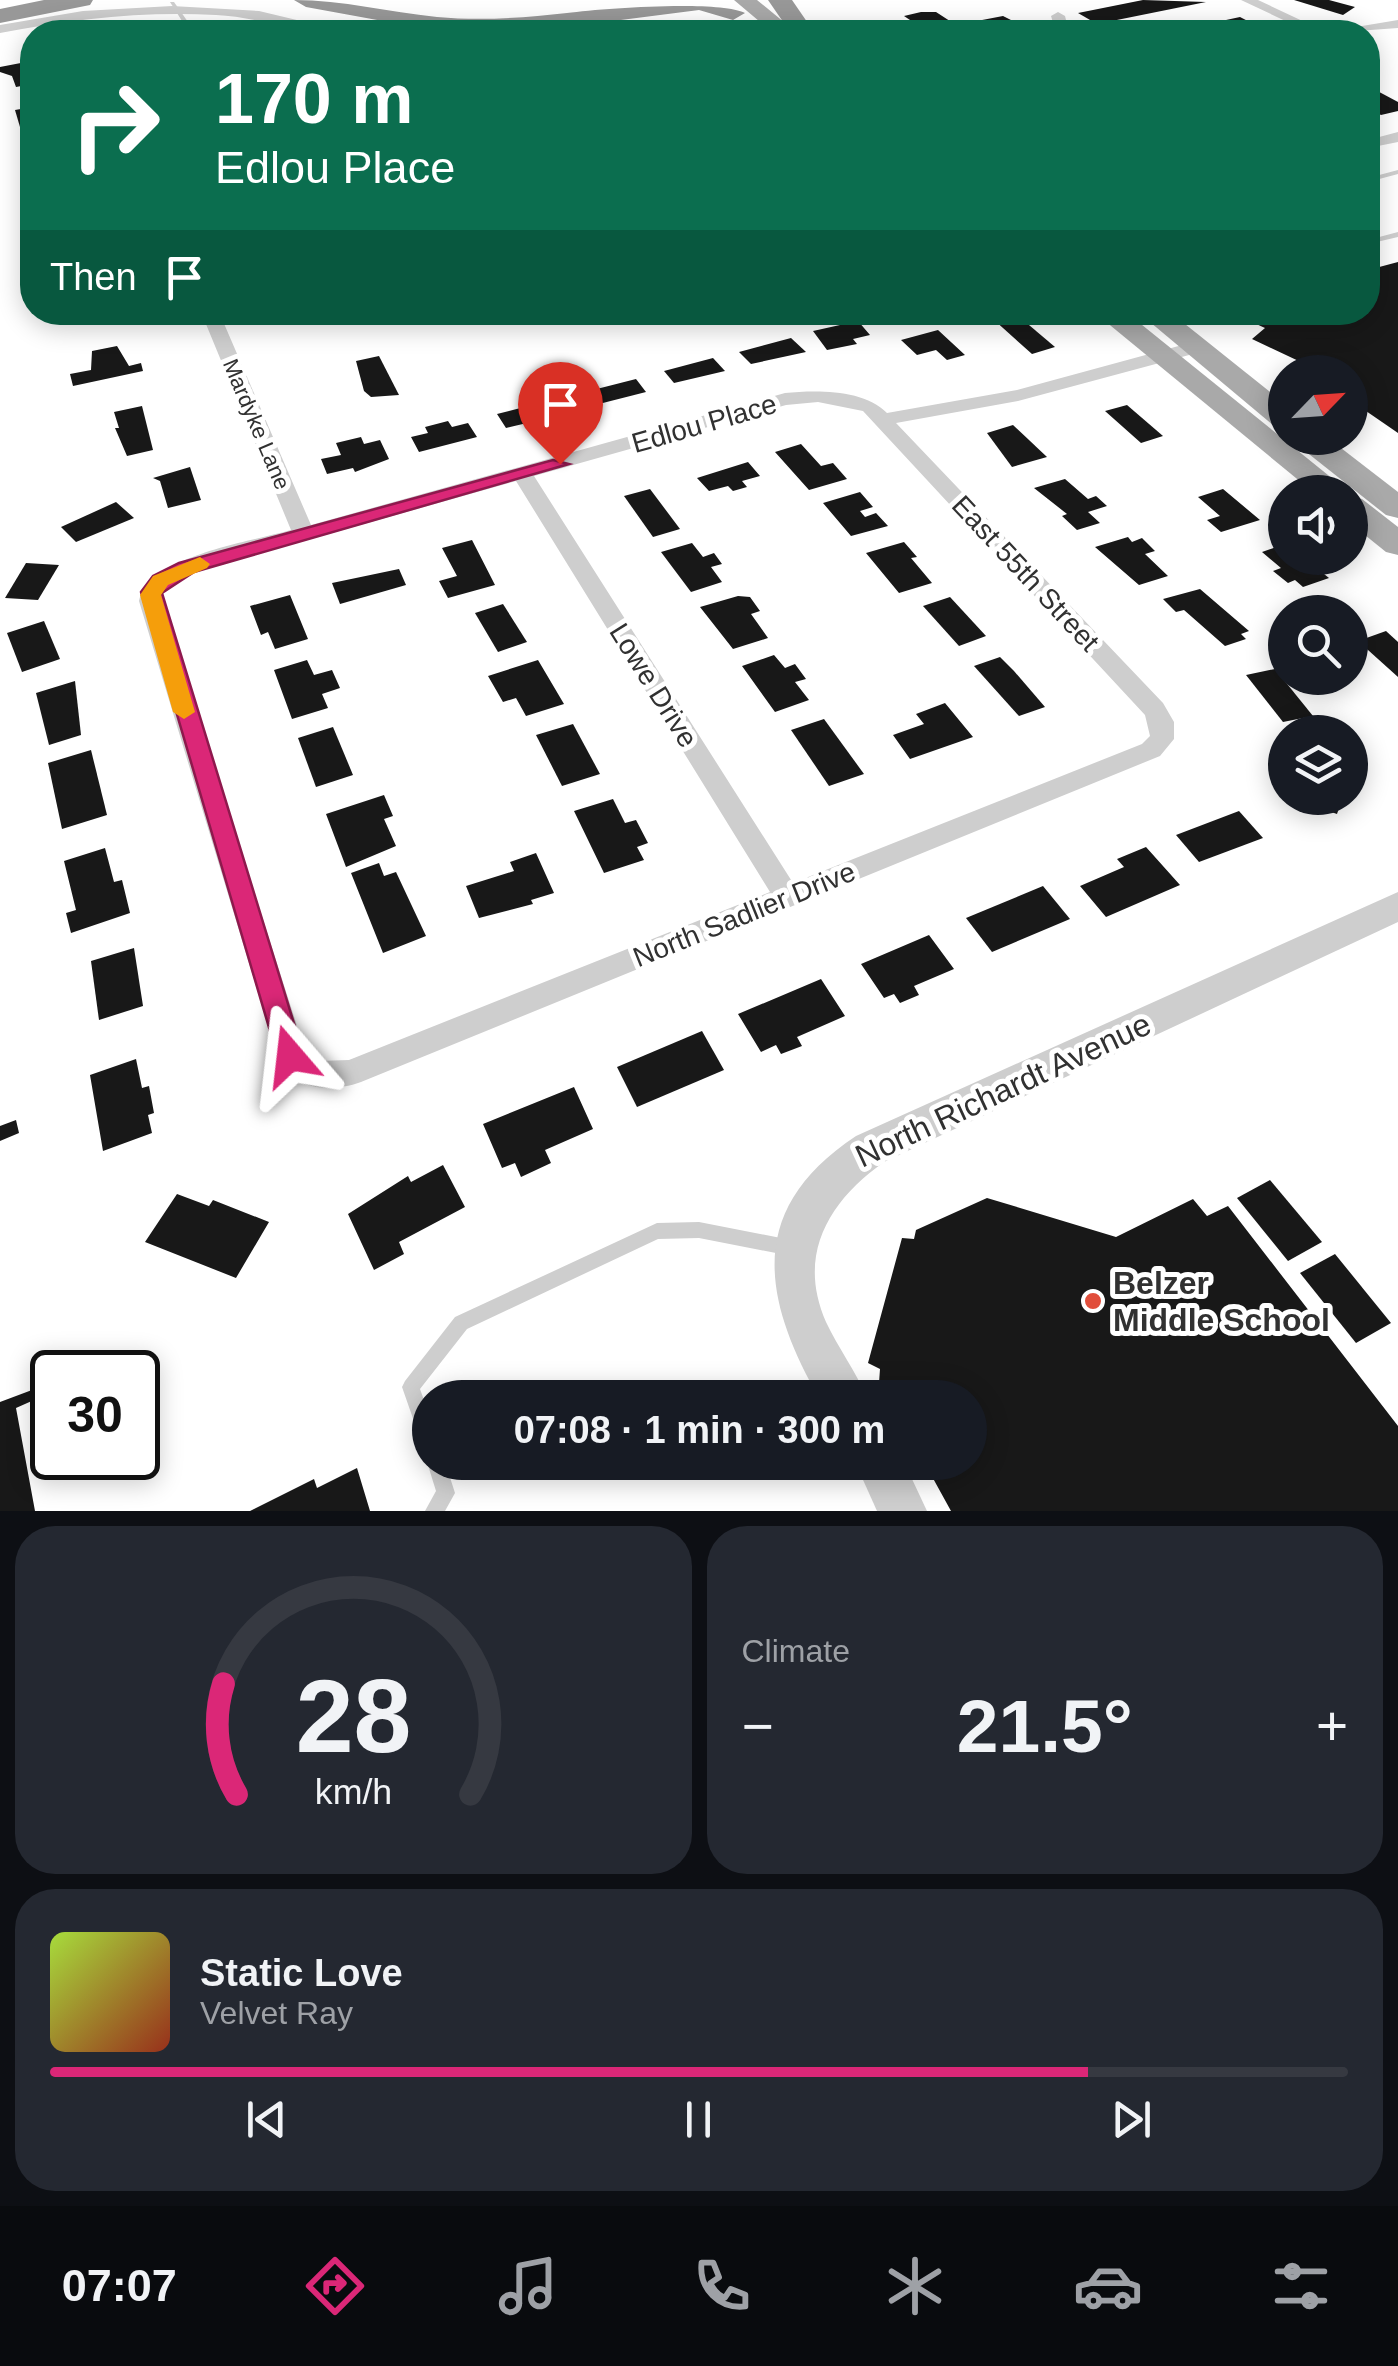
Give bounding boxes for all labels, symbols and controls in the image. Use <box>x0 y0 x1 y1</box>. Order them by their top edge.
icon: right <box>50 60 180 190</box>
text: 170 m <box>215 60 413 138</box>
text: Edlou Place <box>215 142 455 193</box>
icon: arrive <box>157 250 212 305</box>
text: Then <box>50 256 137 298</box>
street label: Mardyke Lane <box>218 355 295 493</box>
north arrow <box>1268 355 1368 455</box>
map controls <box>1268 355 1368 815</box>
pin <box>518 362 603 465</box>
icon: arrive <box>533 377 588 432</box>
street label: Edlou Place <box>628 388 780 459</box>
button: sound <box>1268 475 1368 575</box>
street label: East 55th Street <box>946 489 1106 657</box>
button: search <box>1268 595 1368 695</box>
street label: Lowe Drive <box>603 618 704 753</box>
button: layers <box>1268 715 1368 815</box>
street label: North Sadlier Drive <box>629 856 860 973</box>
position arrow <box>238 1004 342 1108</box>
street label: North Richardt Avenue <box>850 1006 1156 1174</box>
place label: Belzer Middle School <box>1113 1265 1330 1338</box>
marker: Belzer Middle School <box>1082 1290 1104 1312</box>
speed limit sign: 30 <box>30 1350 160 1480</box>
text: 07:08 · 1 min · 300 m <box>514 1409 885 1451</box>
text: Climate <box>742 1633 850 1669</box>
text: 28 <box>295 1658 411 1774</box>
text: 21.5° <box>957 1684 1133 1768</box>
text: − <box>742 1695 774 1757</box>
text: + <box>1316 1695 1348 1757</box>
text: km/h <box>315 1772 392 1812</box>
text: Static Love <box>200 1952 403 1994</box>
text: Velvet Ray <box>200 1995 353 2031</box>
icon: previous <box>239 2092 294 2147</box>
icon: pause <box>671 2092 726 2147</box>
icon: next <box>1104 2092 1159 2147</box>
icon: directions <box>300 2251 370 2321</box>
icon: music <box>493 2251 563 2321</box>
icon: phone <box>687 2251 757 2321</box>
icon: climate <box>880 2251 950 2321</box>
icon: car <box>1073 2251 1143 2321</box>
icon: filters <box>1266 2251 1336 2321</box>
text: 07:07 <box>62 2260 177 2311</box>

